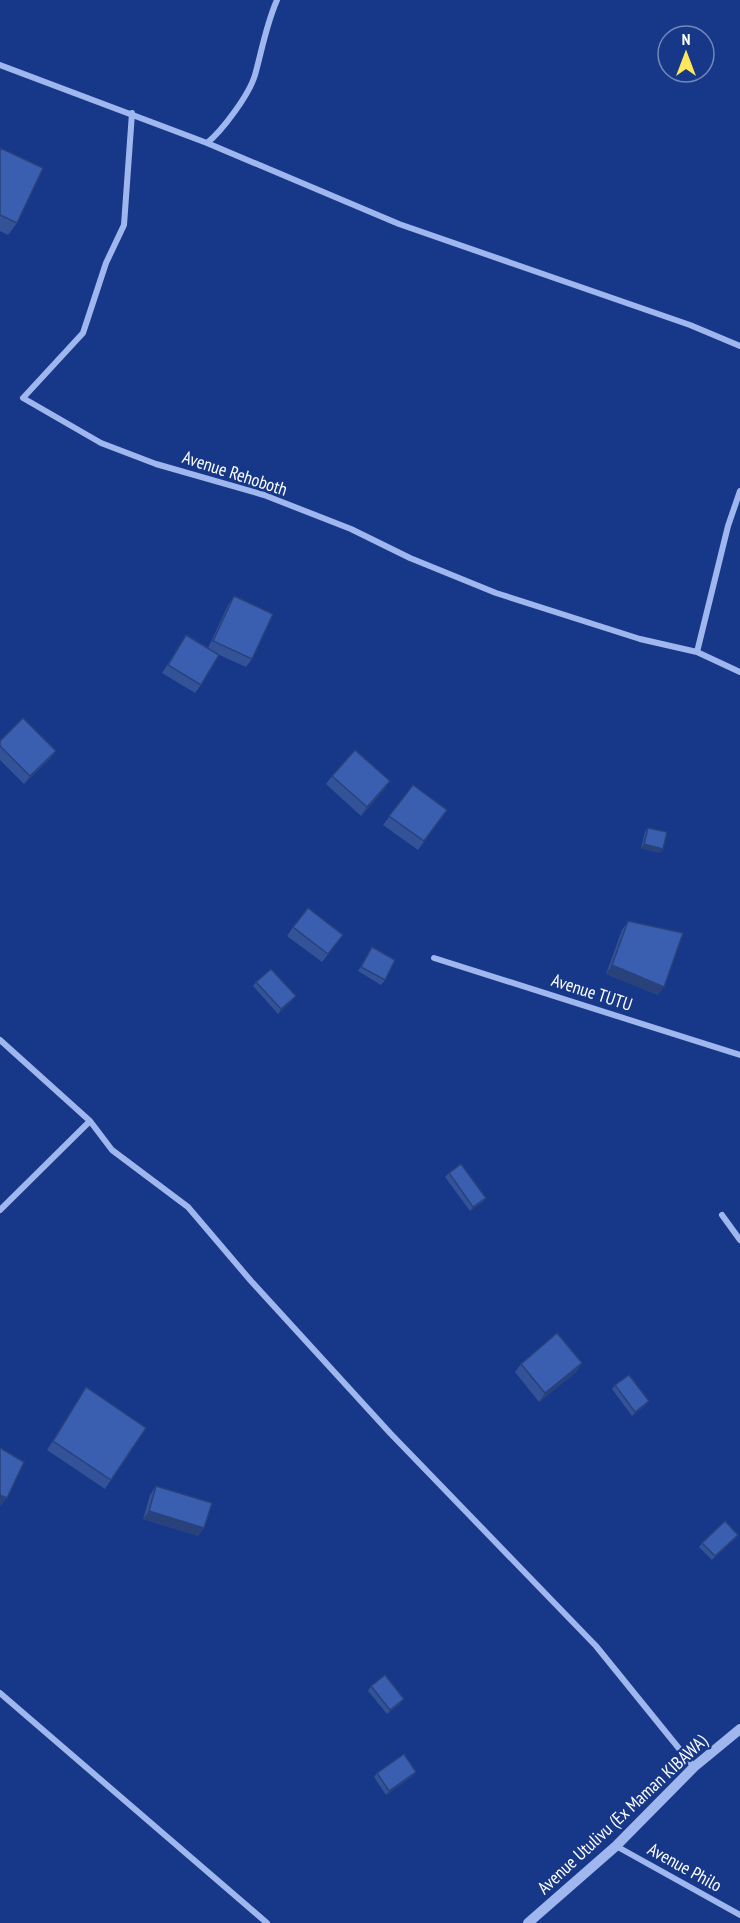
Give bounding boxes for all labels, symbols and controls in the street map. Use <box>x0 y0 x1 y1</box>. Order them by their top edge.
north arrow <box>656 24 716 84</box>
text: N <box>682 29 690 49</box>
street label: Avenue Rehoboth <box>180 445 290 501</box>
street label: Avenue TUTU <box>549 968 635 1016</box>
street label: Avenue Utulivu (Ex Maman KIBAWA) <box>532 1729 712 1899</box>
street label: Avenue Philo <box>644 1837 726 1897</box>

